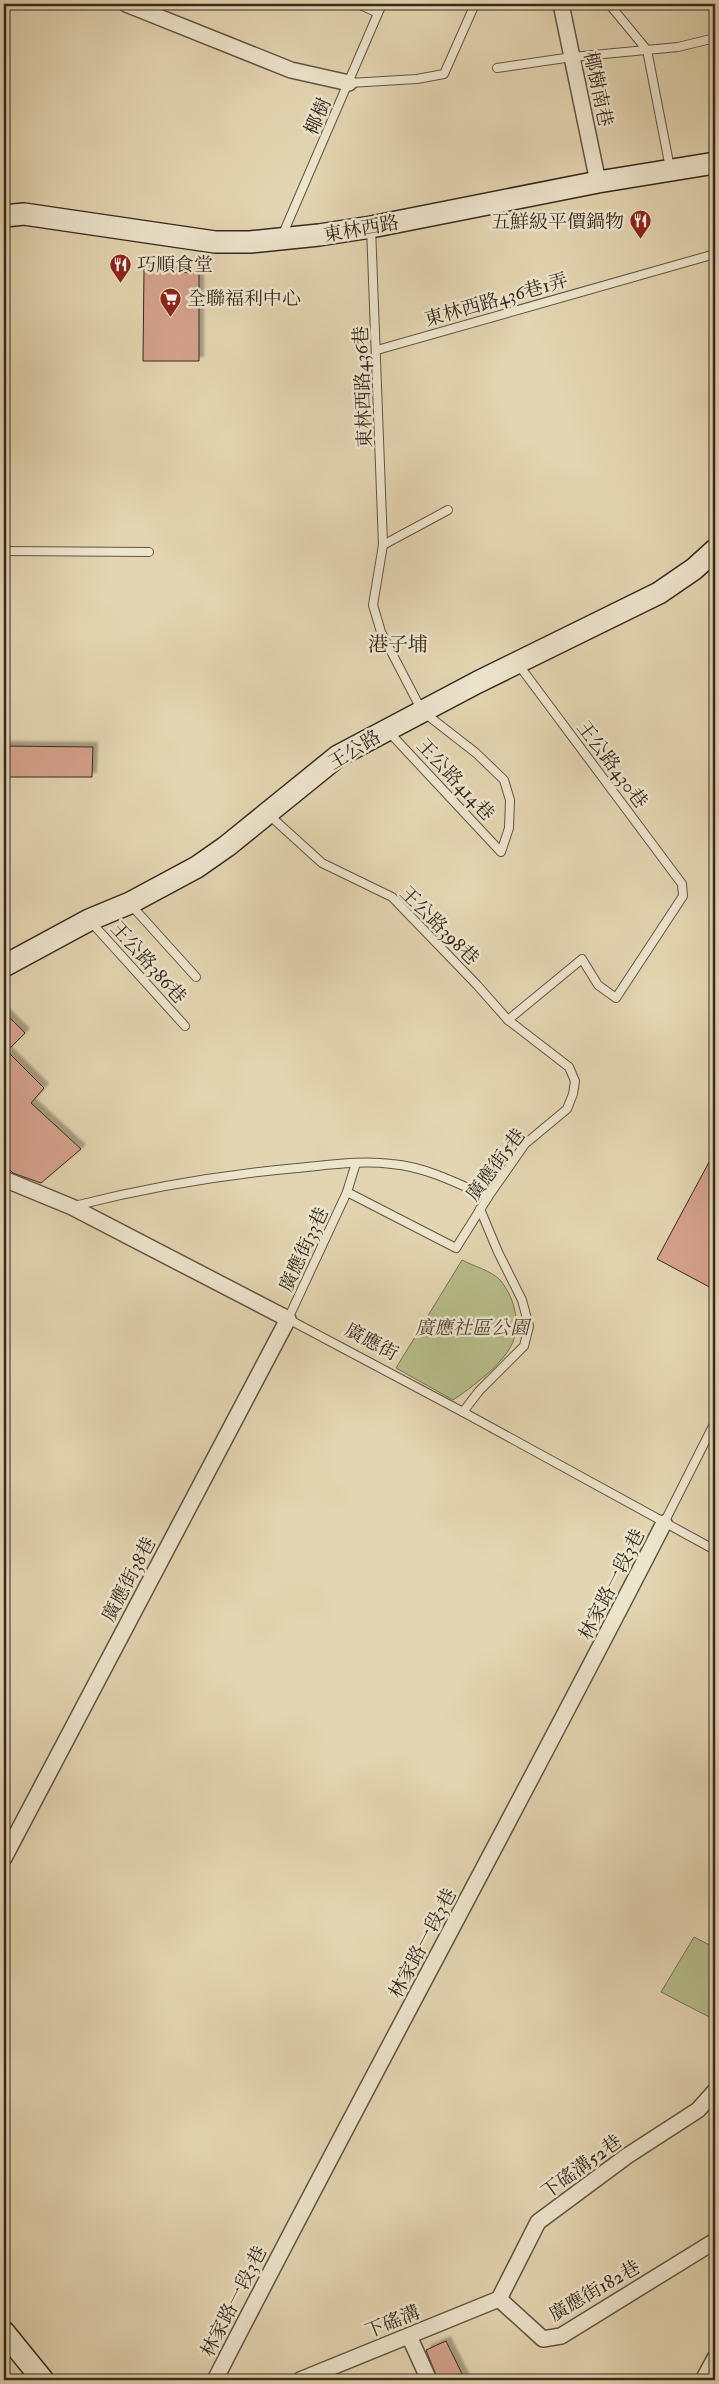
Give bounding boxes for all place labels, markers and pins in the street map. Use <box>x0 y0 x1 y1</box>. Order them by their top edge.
restaurant icon: 五鮮級平價鍋物 <box>628 209 652 240</box>
place label: 五鮮級平價鍋物 <box>491 210 624 234</box>
restaurant icon: 巧順食堂 <box>109 252 133 283</box>
place label: 巧順食堂 <box>137 253 213 277</box>
supermarket icon: 全聯福利中心 <box>159 286 183 317</box>
place label: 全聯福利中心 <box>187 287 301 311</box>

